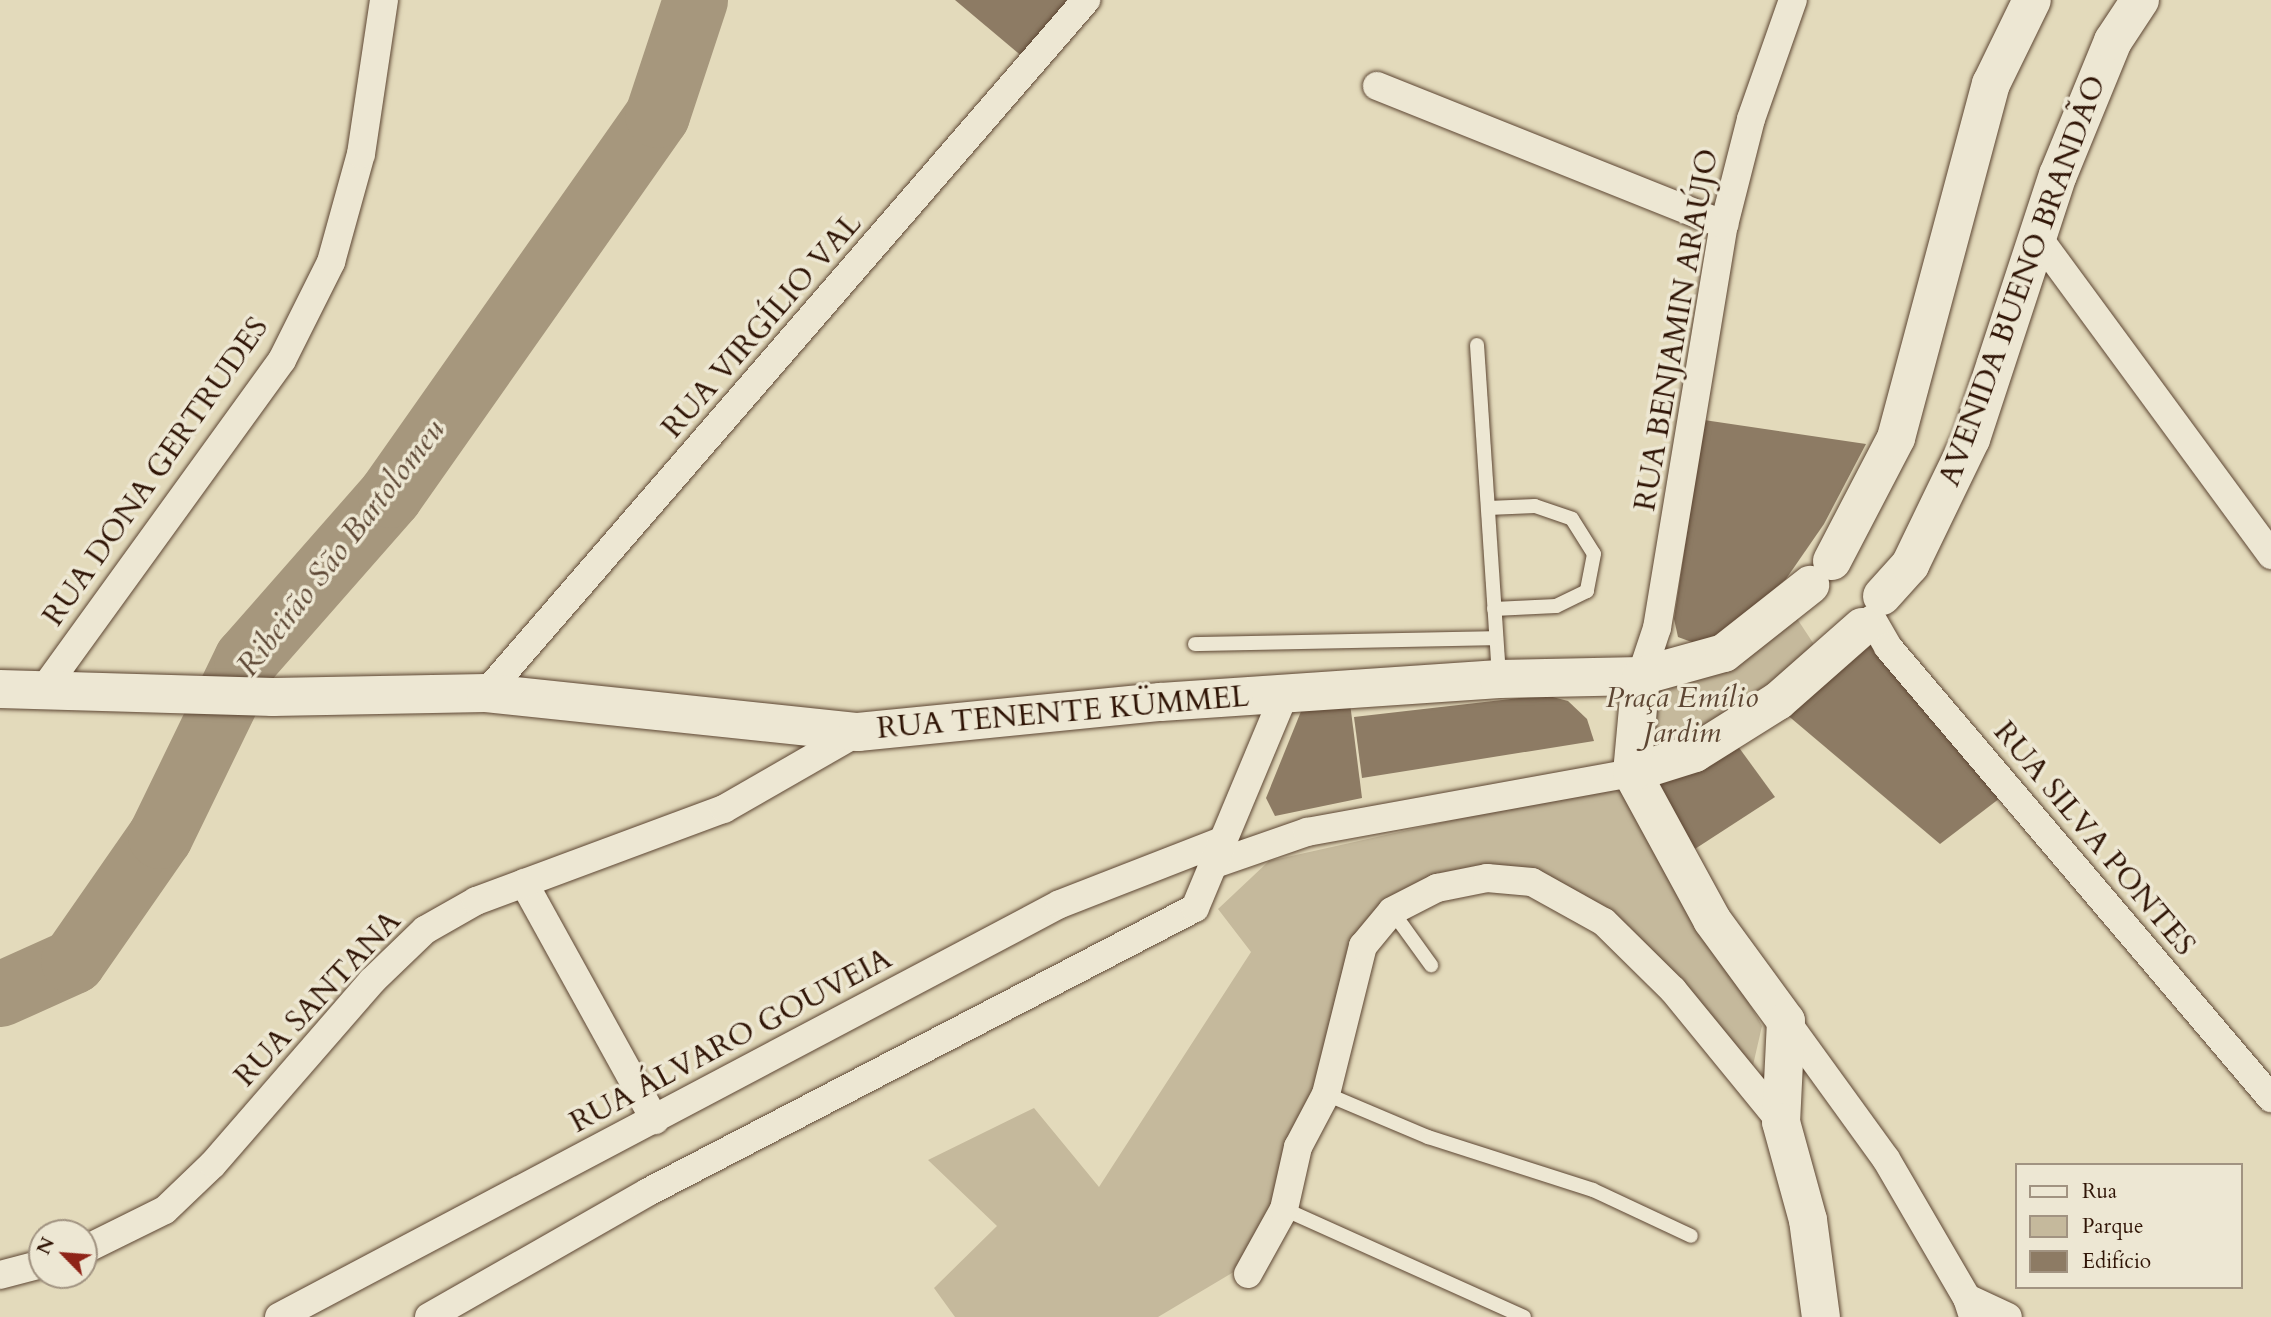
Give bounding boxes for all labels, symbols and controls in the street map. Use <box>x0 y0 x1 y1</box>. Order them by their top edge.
street label: AVENIDA BUENO BRANDÃO <box>1932 71 2114 491</box>
street label: RUA BENJAMIN ARAÚJO <box>1627 146 1727 514</box>
street label: RUA VIRGÍLIO VAL <box>655 206 869 446</box>
street label: RUA DONA GERTRUDES <box>36 311 276 633</box>
water label: Ribeirão São Bartolomeu <box>229 412 453 684</box>
street label: RUA TENENTE KÜMMEL <box>875 679 1251 747</box>
park label: Praça Emílio Jardim <box>1606 680 1758 750</box>
street label: RUA SILVA PONTES <box>1986 715 2202 963</box>
street label: RUA SANTANA <box>227 904 409 1094</box>
street label: RUA ÁLVARO GOUVEIA <box>564 941 898 1141</box>
legend <box>2016 1163 2243 1289</box>
text: Rua <box>2082 1177 2117 1206</box>
text: Parque <box>2082 1212 2143 1241</box>
north arrow <box>28 1219 98 1289</box>
text: N <box>31 1233 61 1259</box>
text: Edifício <box>2082 1247 2151 1276</box>

